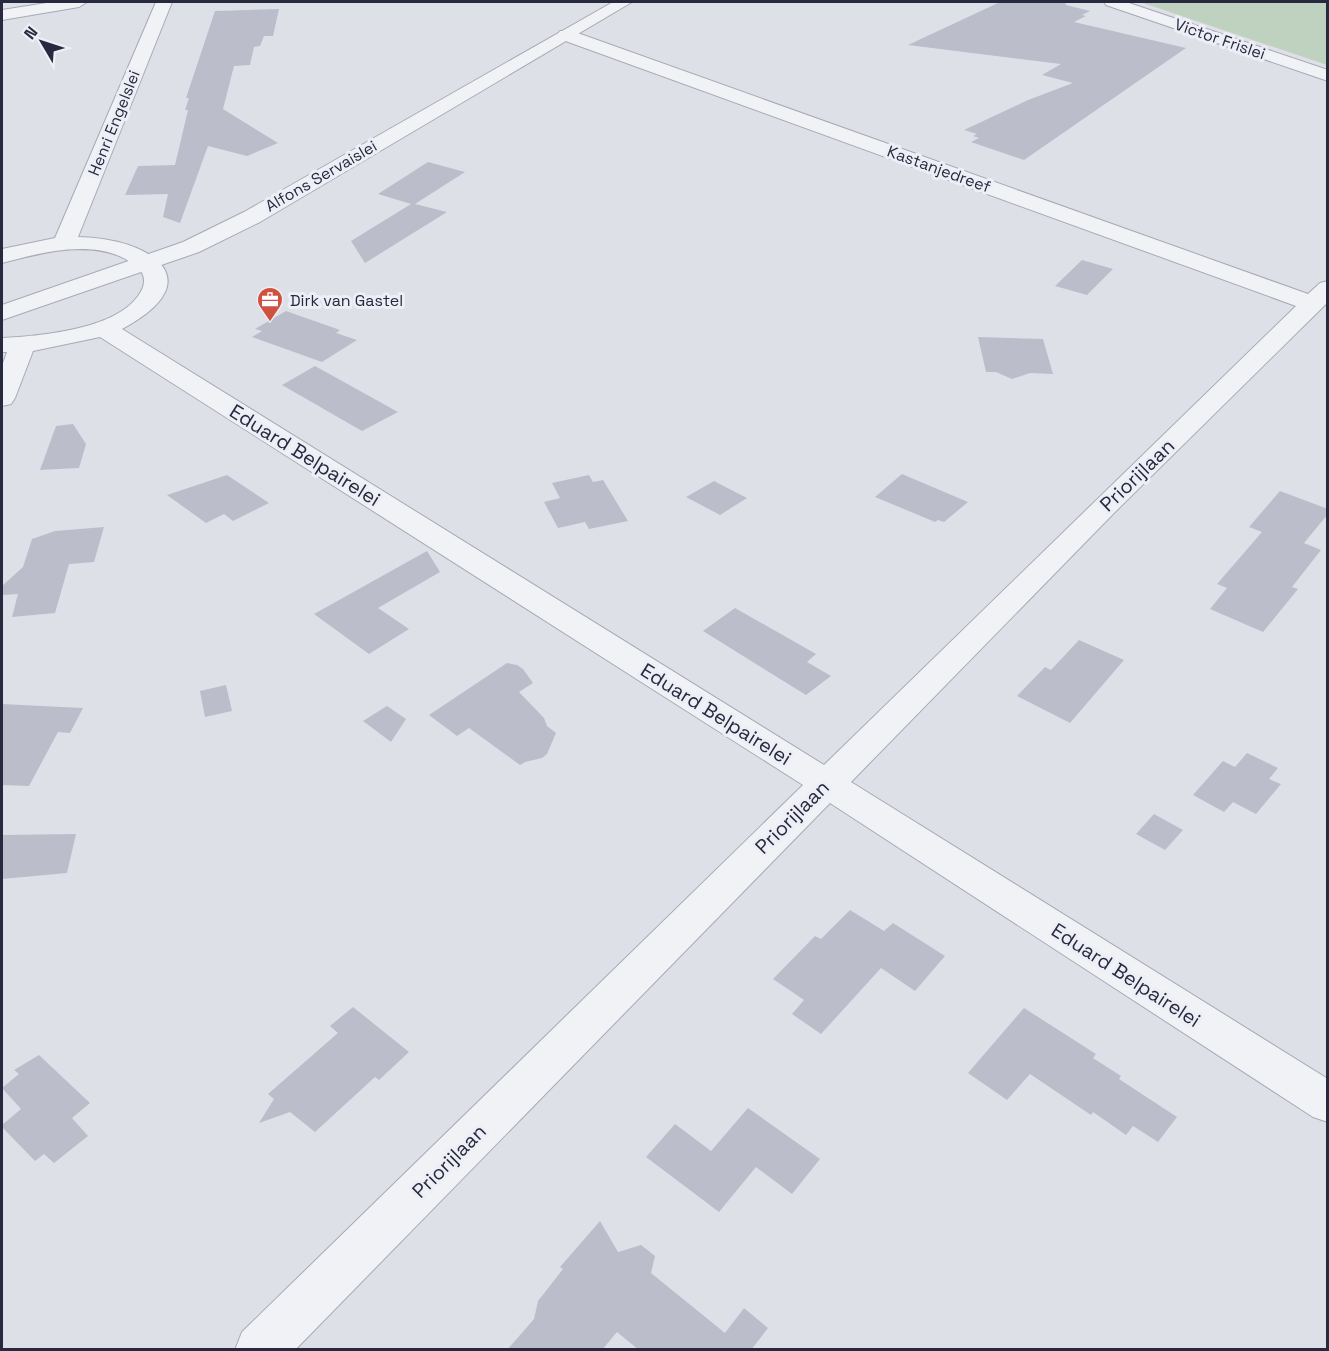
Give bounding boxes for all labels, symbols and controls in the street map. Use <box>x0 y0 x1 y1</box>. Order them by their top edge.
north arrow <box>12 12 72 72</box>
street label: Victor Frislei <box>1172 14 1268 64</box>
text: N <box>19 22 42 44</box>
street label: Henri Engelslei <box>83 67 145 179</box>
street label: Alfons Servaislei <box>261 136 381 216</box>
street label: Kastanjedreef <box>884 141 994 197</box>
office icon: Dirk van Gastel <box>255 285 285 323</box>
place label: Dirk van Gastel <box>290 290 403 311</box>
street label: Eduard Belpairelei <box>225 398 385 512</box>
street label: Priorijlaan <box>1094 433 1180 517</box>
street label: Eduard Belpairelei <box>636 657 796 771</box>
street label: Priorijlaan <box>749 774 835 860</box>
street label: Eduard Belpairelei <box>1046 917 1206 1033</box>
street label: Priorijlaan <box>406 1118 492 1204</box>

